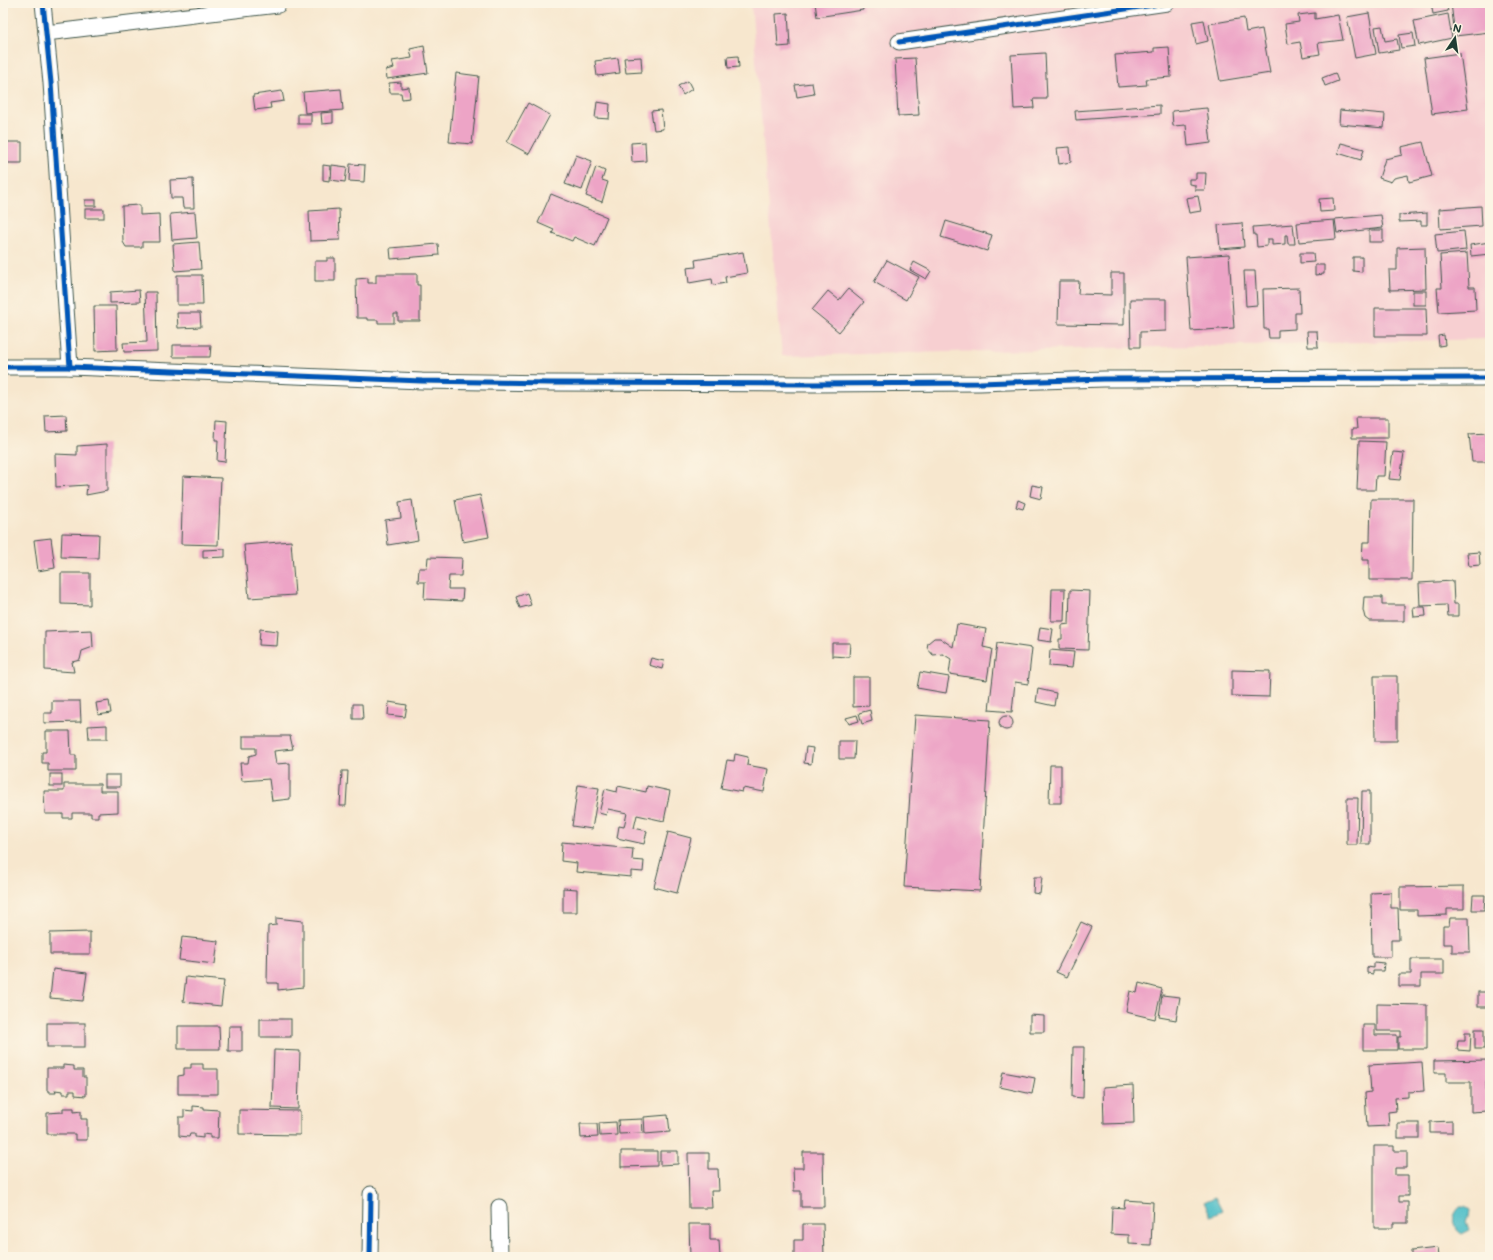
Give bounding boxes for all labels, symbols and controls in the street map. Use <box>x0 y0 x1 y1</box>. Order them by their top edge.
north arrow <box>1435 18 1475 58</box>
text: N <box>1452 20 1463 36</box>

